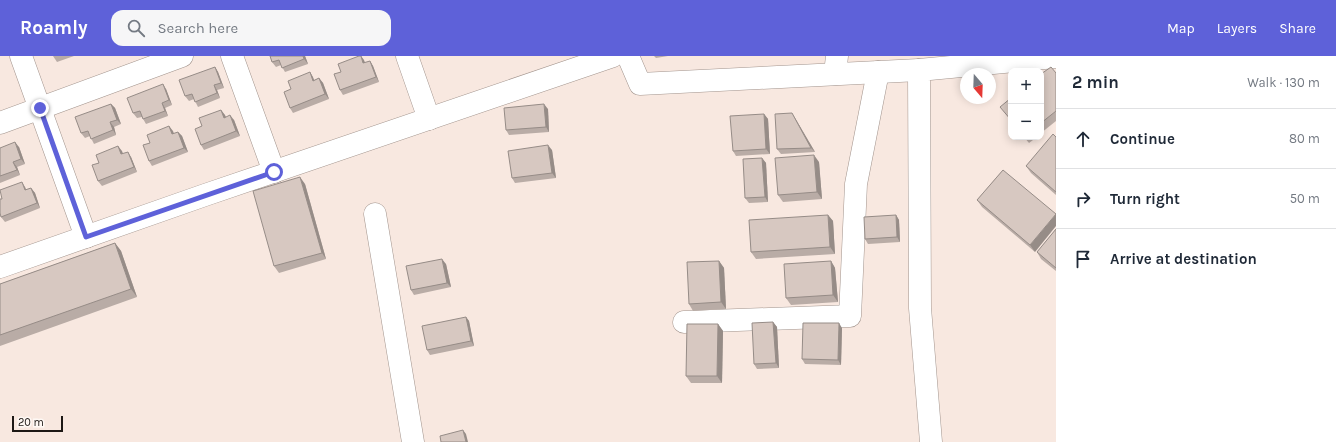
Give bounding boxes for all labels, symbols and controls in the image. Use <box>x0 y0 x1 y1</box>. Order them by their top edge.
search box <box>111 10 391 46</box>
text: Roamly <box>20 17 87 39</box>
icon: search <box>125 17 147 39</box>
text: Search here <box>157 19 238 37</box>
text: Map <box>1167 20 1195 37</box>
text: Layers <box>1217 20 1257 37</box>
text: Share <box>1279 20 1316 37</box>
north arrow <box>960 68 996 104</box>
map controls <box>1008 68 1044 140</box>
button: + <box>1008 68 1044 104</box>
text: 2 min <box>1072 72 1119 92</box>
text: Walk · 130 m <box>1247 75 1320 90</box>
route end <box>31 99 49 117</box>
button: − <box>1008 104 1044 140</box>
icon: ahead <box>1072 128 1094 150</box>
text: Continue <box>1110 130 1175 148</box>
text: 80 m <box>1289 131 1320 146</box>
route start <box>265 163 283 181</box>
icon: right <box>1072 188 1094 210</box>
text: Turn right <box>1110 190 1180 208</box>
text: 50 m <box>1290 191 1320 206</box>
icon: arrive <box>1072 248 1094 270</box>
text: Arrive at destination <box>1110 250 1257 268</box>
scale bar <box>12 414 63 433</box>
text: 20 m <box>18 416 44 429</box>

